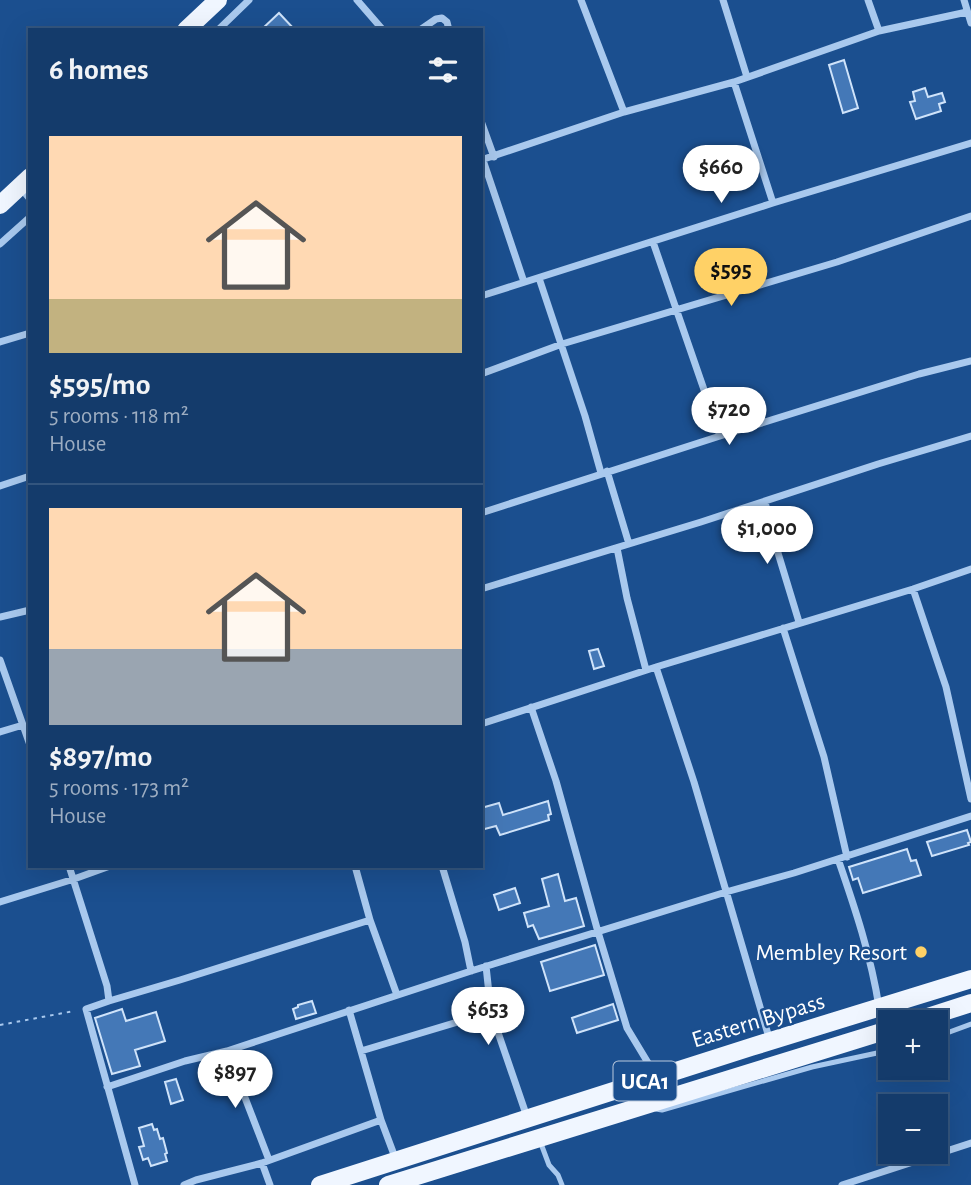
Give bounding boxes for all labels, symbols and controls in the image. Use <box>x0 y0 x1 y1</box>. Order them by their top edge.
icon: filters <box>424 51 462 89</box>
text: 6 homes <box>49 55 149 85</box>
pin: $660 <box>680 146 762 205</box>
text: $660 <box>699 156 743 179</box>
icon: home <box>193 182 319 308</box>
pin: $595 <box>690 248 772 308</box>
text: $595 <box>710 259 752 282</box>
text: $595/mo <box>49 370 150 400</box>
pin: $720 <box>688 388 770 447</box>
text: $720 <box>707 398 751 421</box>
text: 5 rooms · 118 m² <box>49 405 189 428</box>
text: House <box>49 433 106 456</box>
pin: $1,000 <box>710 506 824 566</box>
text: $1,000 <box>737 517 797 540</box>
icon: home <box>193 554 319 680</box>
text: $897/mo <box>49 742 152 772</box>
text: 5 rooms · 173 m² <box>49 777 189 800</box>
text: House <box>49 805 106 828</box>
place label: Membley Resort <box>755 941 907 965</box>
marker: Membley Resort <box>913 944 929 960</box>
pin: $653 <box>447 988 529 1047</box>
street label: Eastern Bypass <box>689 989 828 1053</box>
text: $653 <box>467 998 509 1021</box>
map controls <box>878 1010 948 1164</box>
button: + <box>878 1010 948 1080</box>
pin: $897 <box>194 1050 276 1110</box>
text: $897 <box>214 1061 256 1084</box>
road number: UCA1 <box>614 1062 676 1100</box>
button: − <box>878 1094 948 1164</box>

